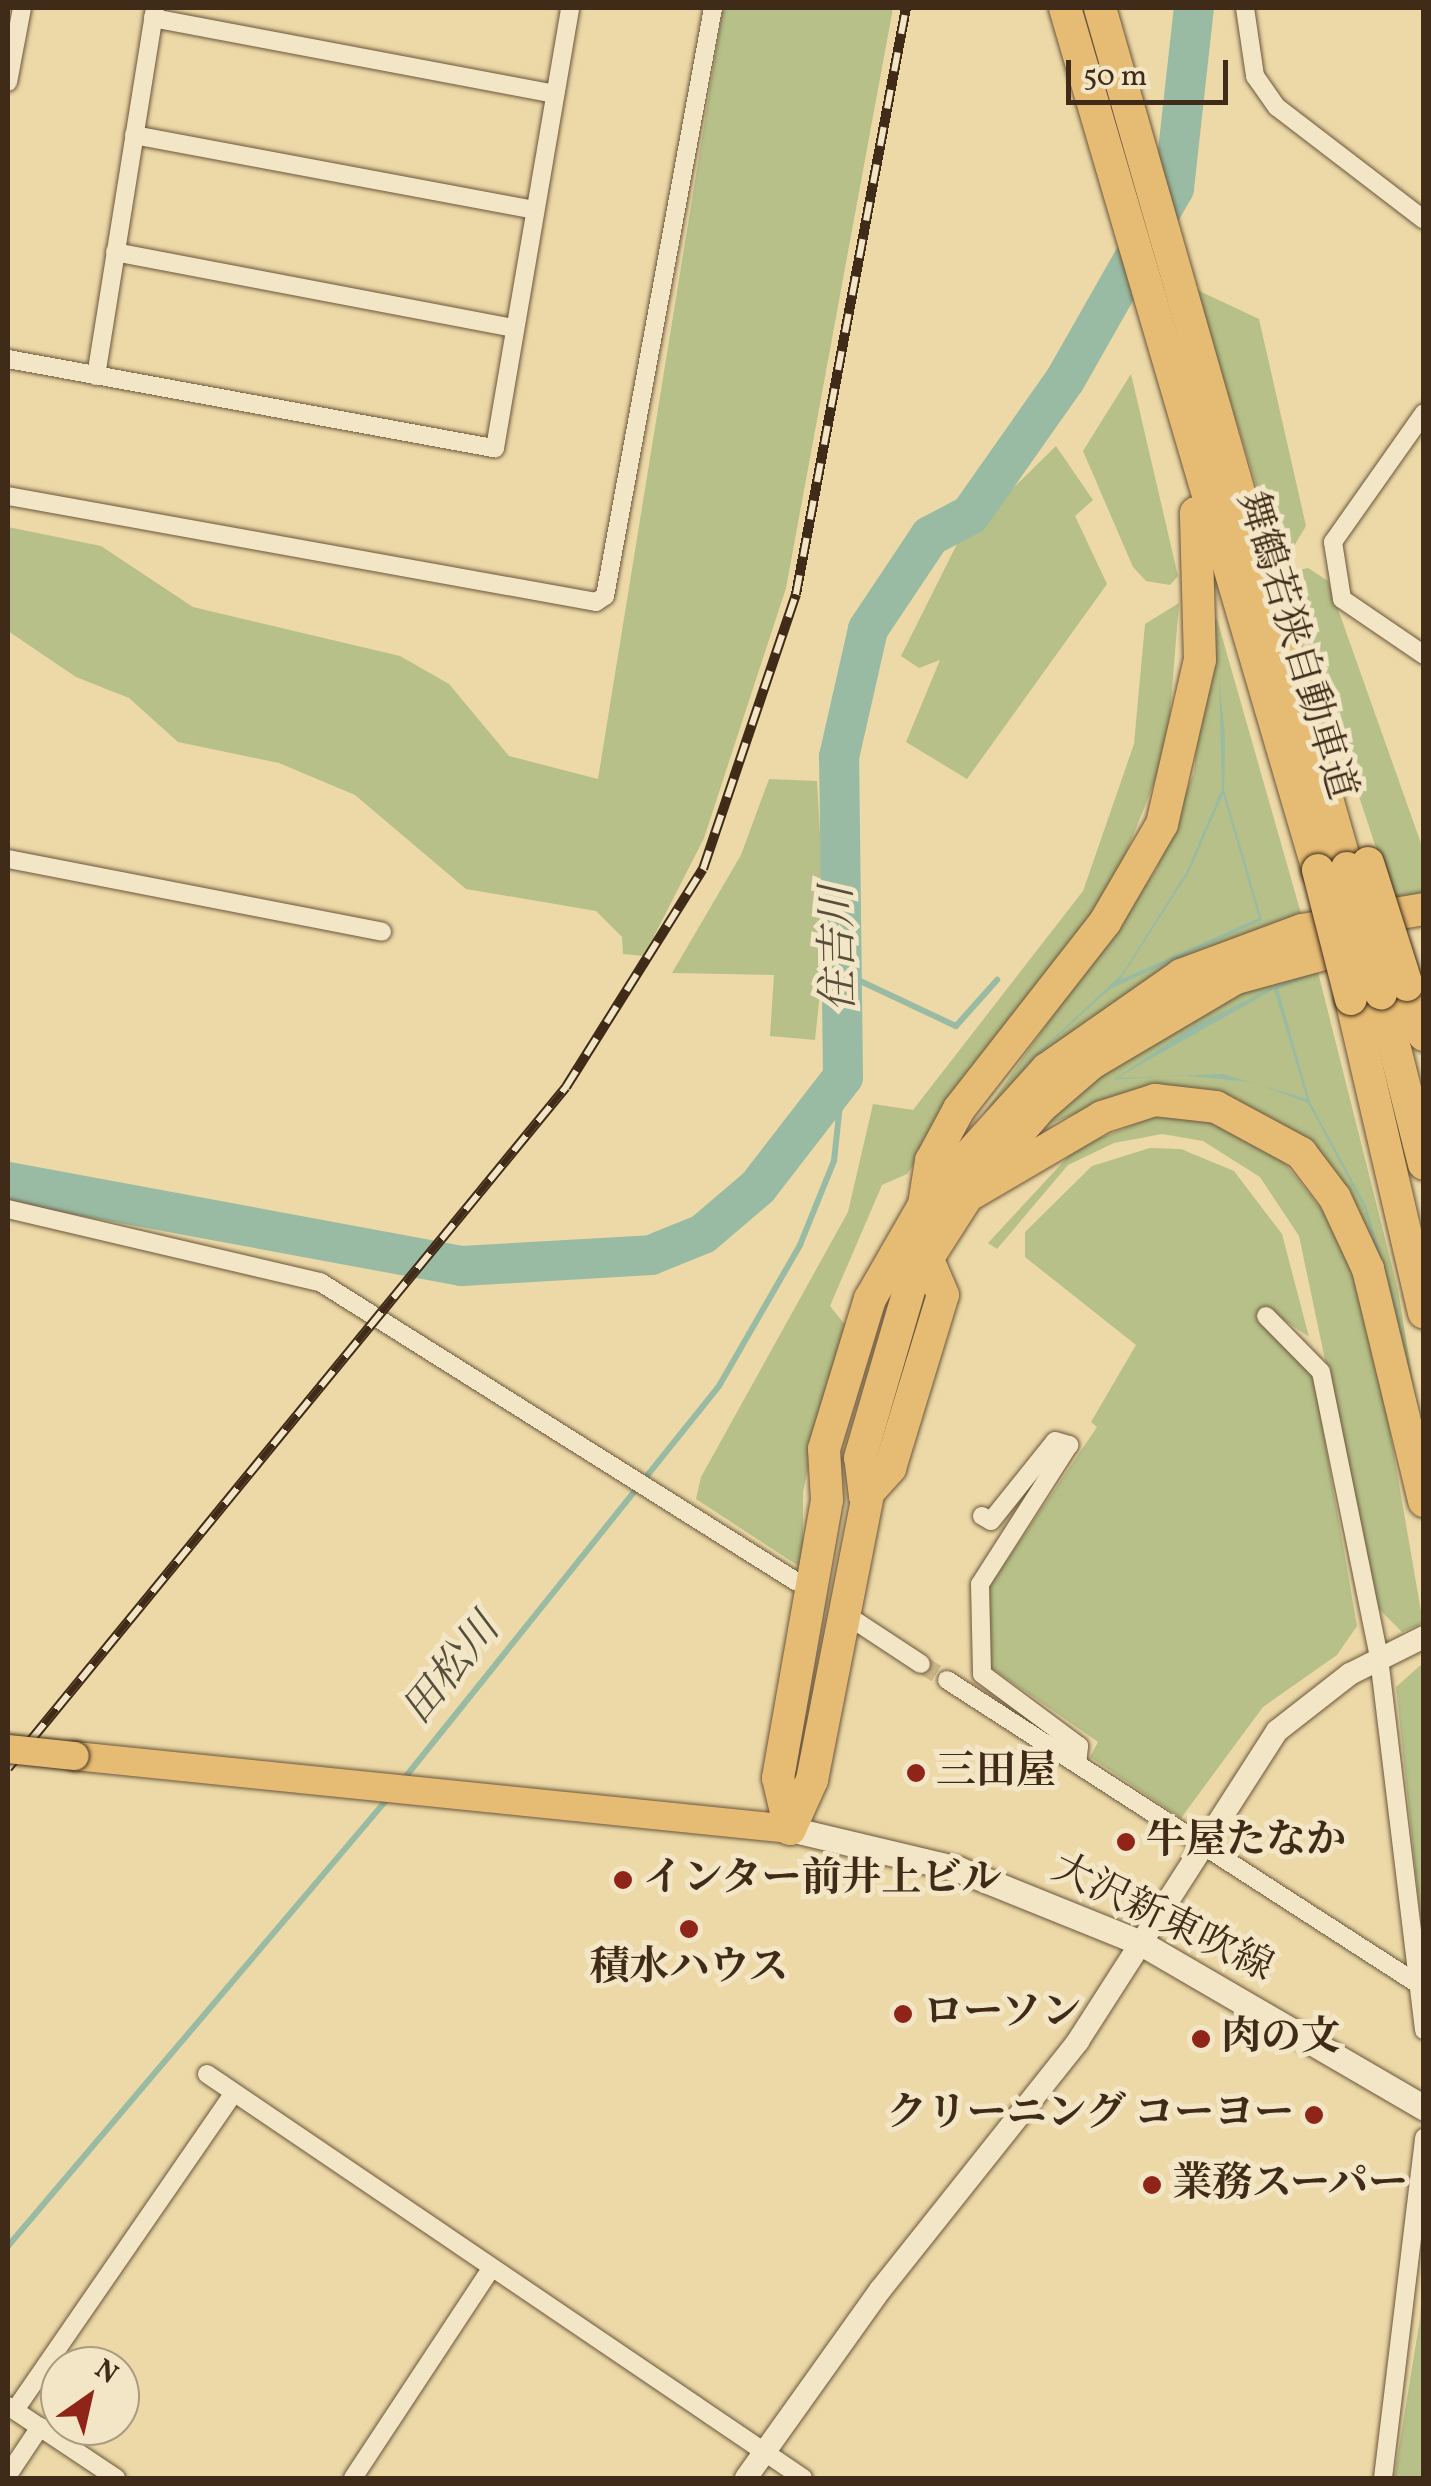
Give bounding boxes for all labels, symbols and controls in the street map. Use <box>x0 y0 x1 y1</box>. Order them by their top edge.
scale bar <box>1071 40 1234 102</box>
text: 50 m <box>1083 56 1147 98</box>
street label: 舞鶴若狭自動車道 <box>1225 486 1365 806</box>
water label: 住吉川 <box>815 886 867 1012</box>
water label: 田松川 <box>394 1606 512 1736</box>
place label: 三田屋 <box>936 1749 1056 1797</box>
marker: 三田屋 <box>905 1762 927 1784</box>
place label: 牛屋たなか <box>1146 1818 1346 1866</box>
marker: 牛屋たなか <box>1115 1831 1137 1853</box>
street label: 大沢新東吹線 <box>1044 1845 1280 1993</box>
place label: インター前井上ビル <box>643 1856 1003 1904</box>
marker: インター前井上ビル <box>612 1869 634 1891</box>
marker: 積水ハウス <box>678 1918 700 1940</box>
place label: 積水ハウス <box>589 1945 789 1993</box>
place label: ローソン <box>923 1990 1083 2038</box>
marker: ローソン <box>892 2003 914 2025</box>
place label: 肉の文 <box>1221 2015 1341 2063</box>
marker: 肉の文 <box>1190 2028 1212 2050</box>
place label: クリーニング コーヨー <box>886 2091 1294 2139</box>
marker: クリーニング コーヨー <box>1303 2104 1325 2126</box>
place label: 業務スーパー <box>1172 2161 1410 2209</box>
marker: 業務スーパー <box>1141 2174 1163 2196</box>
north arrow <box>40 2346 140 2446</box>
text: N <box>87 2351 125 2394</box>

